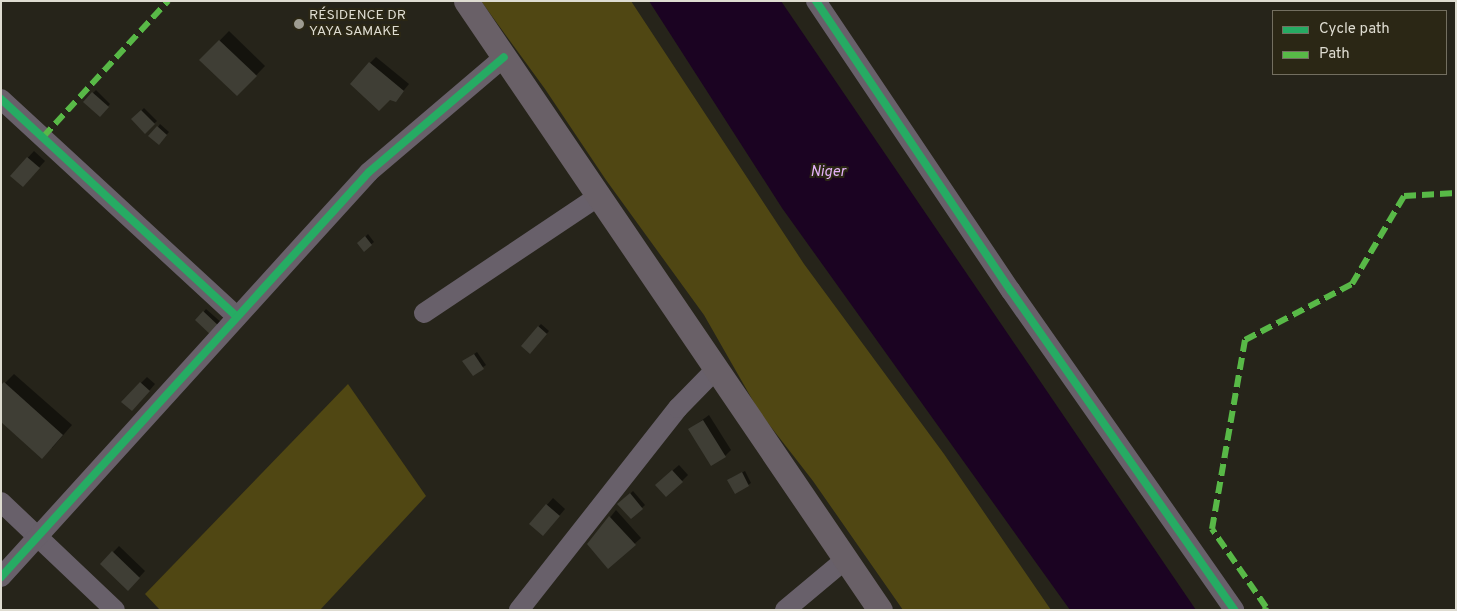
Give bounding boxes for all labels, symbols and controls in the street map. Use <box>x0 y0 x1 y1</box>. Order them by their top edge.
place label: RÉSIDENCE DR YAYA SAMAKE <box>309 8 406 40</box>
legend <box>1272 10 1447 75</box>
marker: RÉSIDENCE DR YAYA SAMAKE <box>293 18 305 30</box>
text: Cycle path <box>1319 20 1390 39</box>
text: Path <box>1319 45 1350 64</box>
water label: Niger <box>810 164 846 182</box>

